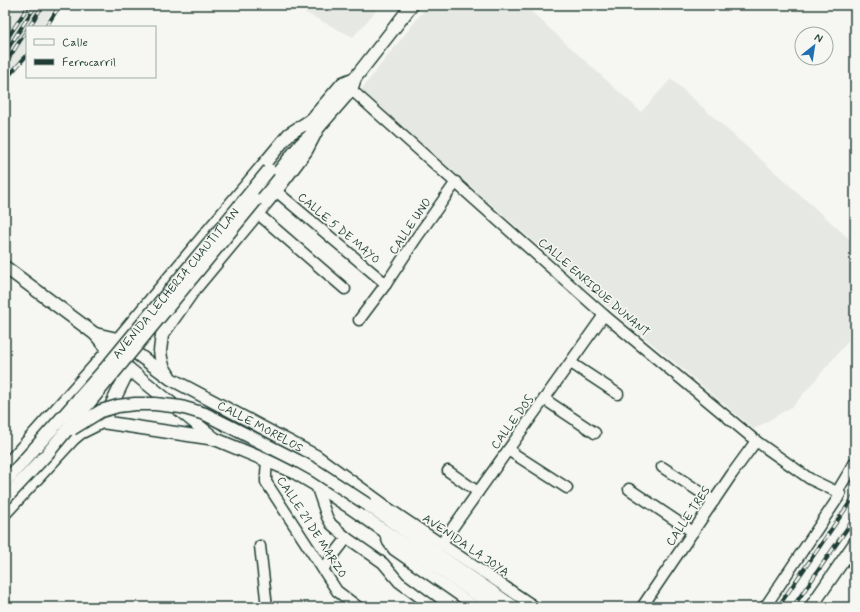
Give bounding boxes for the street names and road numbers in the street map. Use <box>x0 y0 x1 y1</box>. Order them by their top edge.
street label: CALLE 5 DE MAYO <box>294 190 383 268</box>
street label: CALLE UNO <box>386 195 436 258</box>
street label: AVENIDA LECHERIA CUAUTITLAN <box>110 205 243 363</box>
street label: CALLE ENRIQUE DUNANT <box>534 235 652 341</box>
street label: CALLE DOS <box>488 392 538 453</box>
street label: CALLE MORELOS <box>214 398 306 457</box>
street label: CALLE 21 DE MARZO <box>272 474 350 581</box>
street label: CALLE TRES <box>663 483 715 550</box>
street label: AVENIDA LA JOYA <box>419 511 512 581</box>

